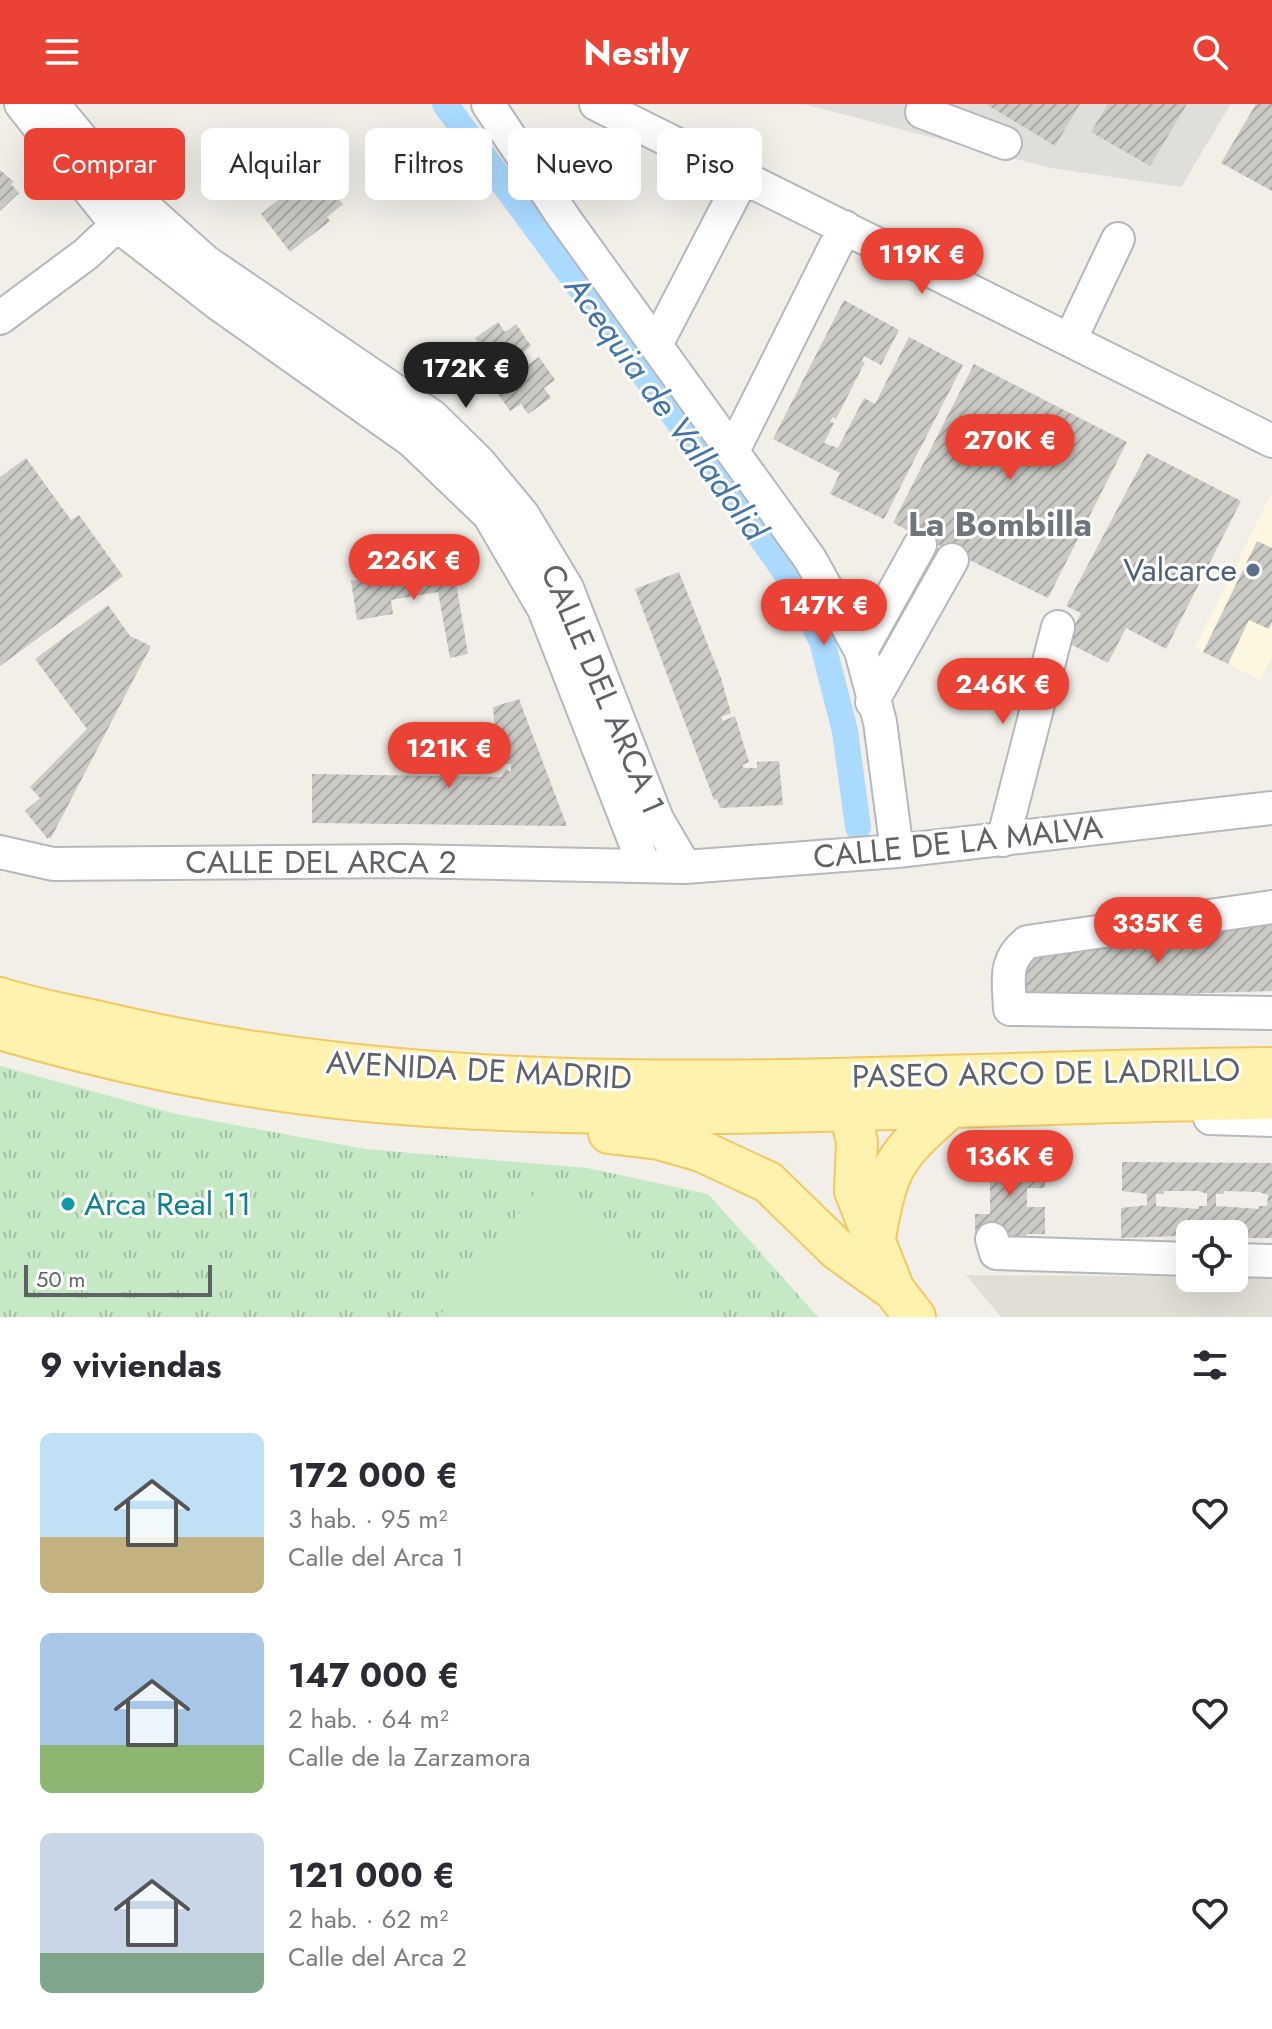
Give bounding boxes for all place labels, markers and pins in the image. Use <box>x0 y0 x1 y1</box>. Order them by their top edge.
pin: 119K € <box>857 228 987 296</box>
pin: 172K € <box>401 342 531 410</box>
pin: 270K € <box>945 414 1075 482</box>
pin: 226K € <box>349 534 479 602</box>
place label: Valcarce <box>1123 547 1237 593</box>
marker: Valcarce <box>1244 561 1262 579</box>
pin: 147K € <box>759 579 889 647</box>
pin: 246K € <box>938 658 1068 726</box>
pin: 121K € <box>384 722 514 790</box>
pin: 335K € <box>1093 897 1223 965</box>
pin: 136K € <box>945 1130 1075 1198</box>
place label: Arca Real 11 <box>84 1181 251 1227</box>
marker: Arca Real 11 <box>59 1195 77 1213</box>

